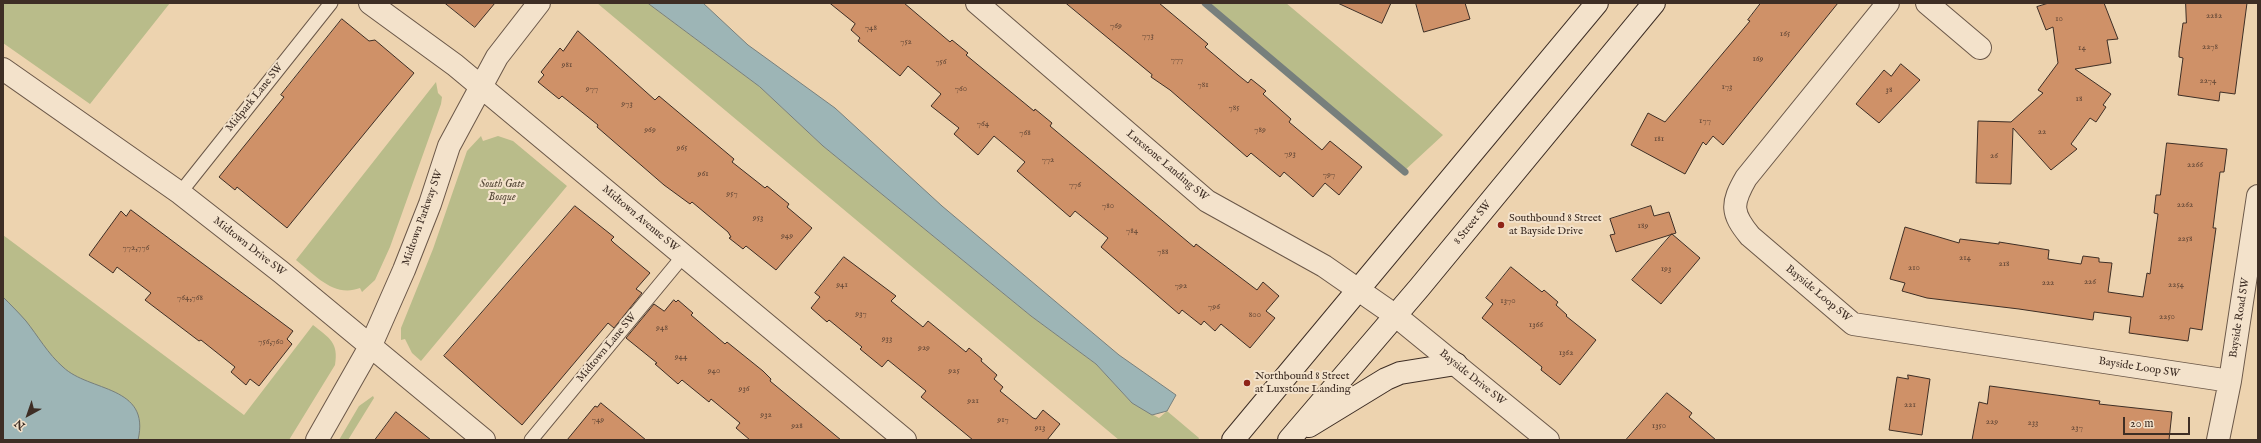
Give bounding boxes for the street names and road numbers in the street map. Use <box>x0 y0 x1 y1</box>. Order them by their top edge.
street label: Midpark Lane SW <box>223 61 287 135</box>
street label: Luxstone Landing SW <box>1123 128 1211 204</box>
street label: Midtown Parkway SW <box>400 168 446 268</box>
street label: Midtown Avenue SW <box>599 183 681 255</box>
street label: 8 Street SW <box>1451 198 1495 248</box>
street label: Midtown Drive SW <box>210 215 288 279</box>
street label: Bayside Loop SW <box>1782 263 1854 325</box>
street label: Bayside Road SW <box>2227 277 2253 359</box>
street label: Midtown Lane SW <box>574 311 640 385</box>
street label: Bayside Drive SW <box>1436 347 1508 409</box>
street label: Bayside Loop SW <box>2098 355 2180 381</box>

